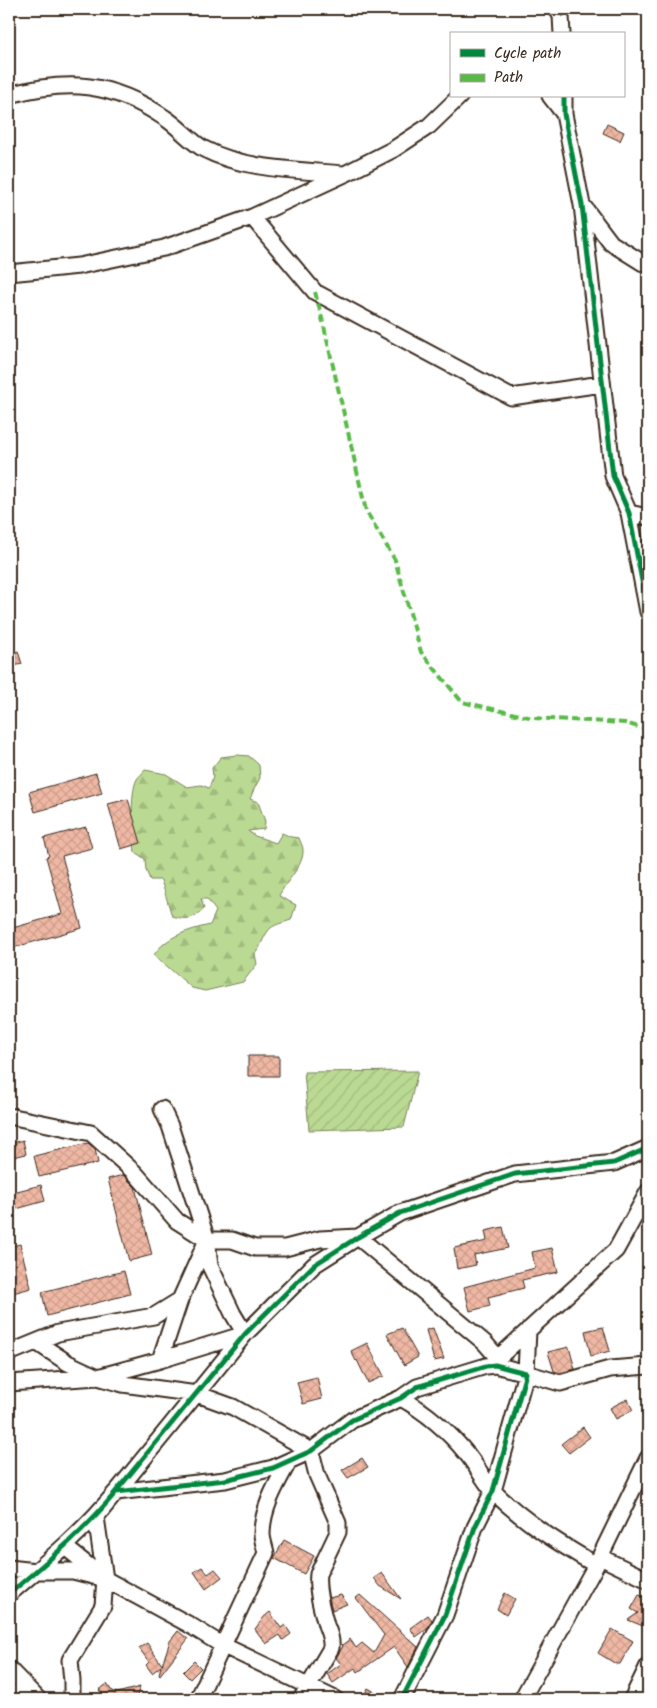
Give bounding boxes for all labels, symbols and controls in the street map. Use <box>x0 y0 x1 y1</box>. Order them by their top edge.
legend <box>450 32 624 98</box>
text: Cycle path <box>494 42 561 66</box>
text: Path <box>494 66 523 90</box>

